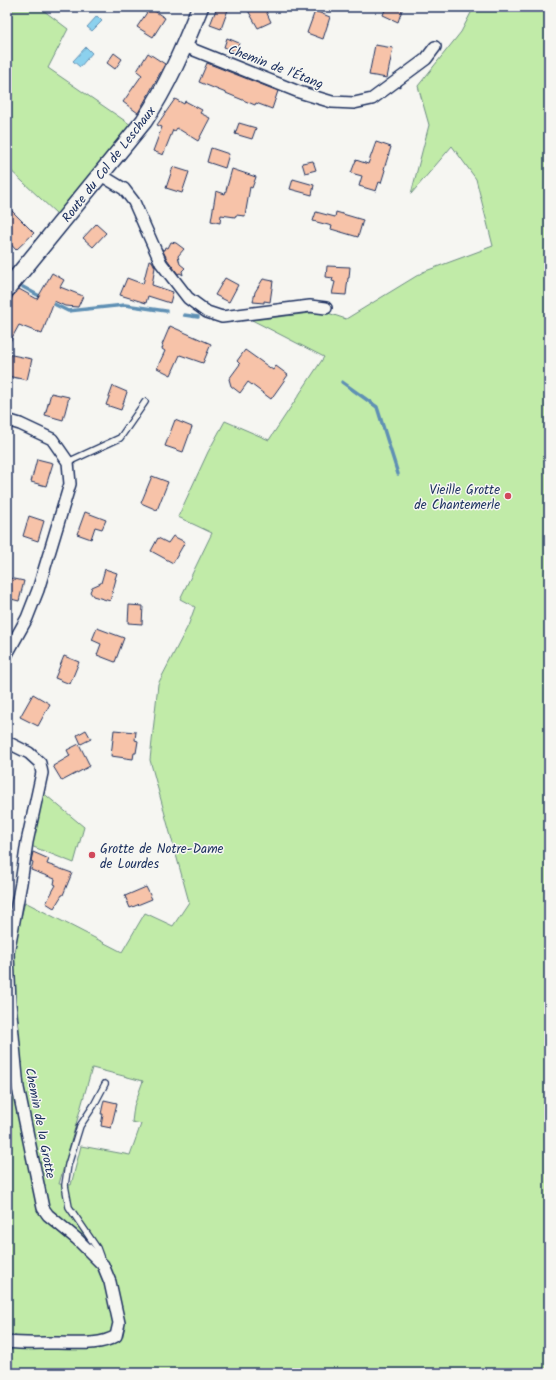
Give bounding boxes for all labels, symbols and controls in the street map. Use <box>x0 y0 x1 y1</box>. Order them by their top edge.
street label: Chemin de l'Étang <box>225 40 326 95</box>
street label: Route du Col de Leschaux <box>57 102 162 228</box>
place label: Vieille Grotte de Chantemerle <box>414 480 500 516</box>
marker: Vieille Grotte de Chantemerle <box>503 491 513 501</box>
place label: Grotte de Notre-Dame de Lourdes <box>100 839 223 875</box>
marker: Grotte de Notre-Dame de Lourdes <box>87 850 97 860</box>
street label: Chemin de la Grotte <box>19 1066 61 1181</box>

